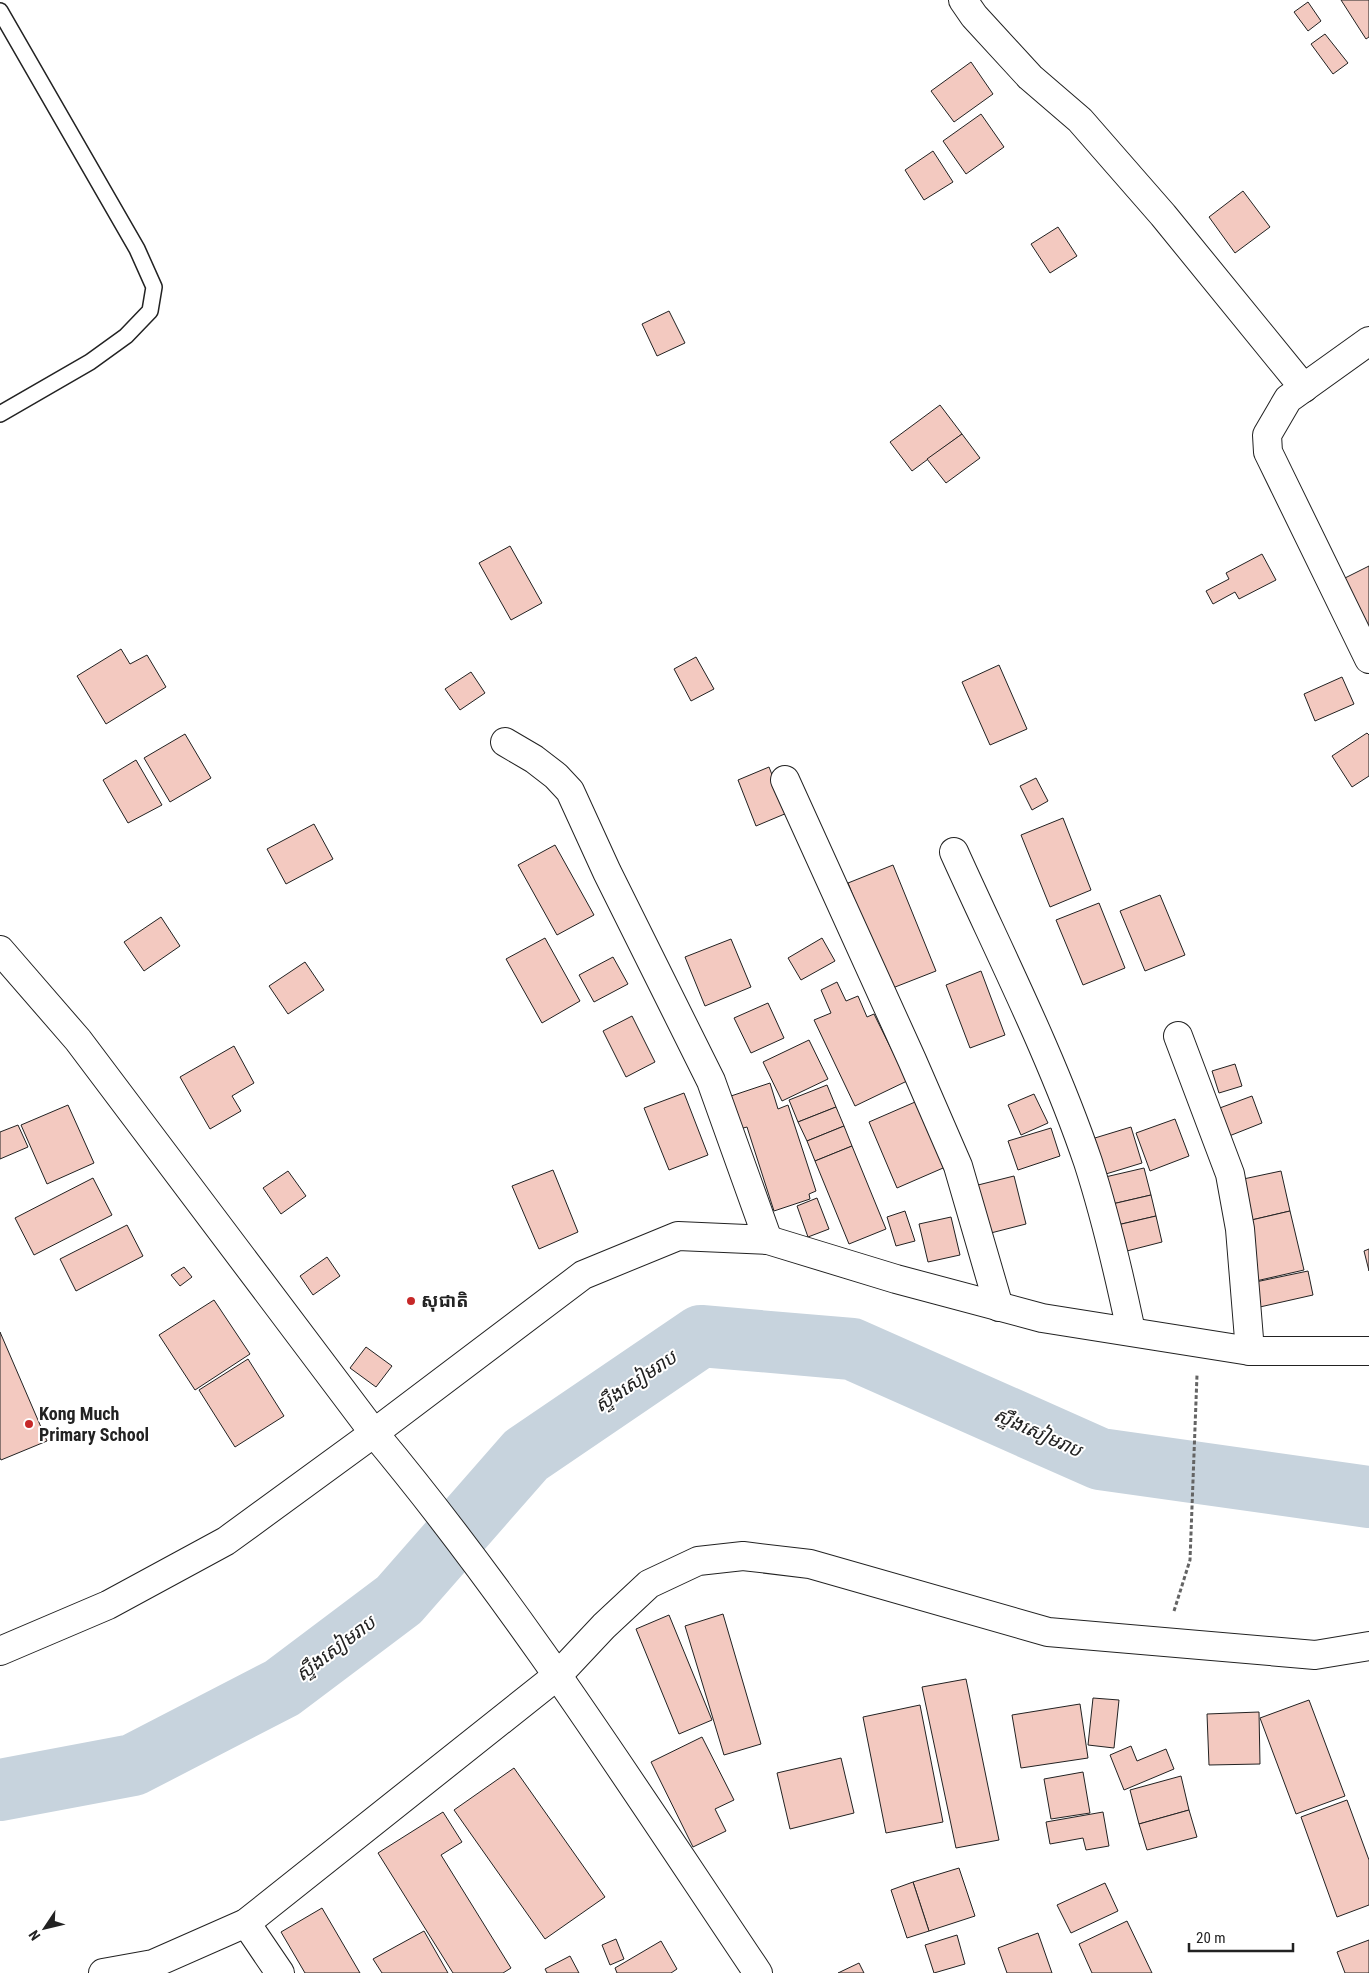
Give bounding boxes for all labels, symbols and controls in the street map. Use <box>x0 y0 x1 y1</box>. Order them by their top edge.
place label: សុជាតិ <box>421 1290 469 1312</box>
marker: សុជាតិ <box>405 1295 417 1307</box>
water label: ស្ទឹងសៀមរាប <box>589 1344 683 1418</box>
water label: ស្ទឹងសៀមរាប <box>990 1402 1088 1463</box>
place label: Kong Much Primary School <box>39 1403 149 1445</box>
marker: Kong Much Primary School <box>23 1418 35 1430</box>
water label: ស្ទឹងសៀមរាប <box>290 1609 382 1686</box>
north arrow <box>20 1903 70 1953</box>
scale bar <box>1189 1920 1293 1952</box>
text: N <box>25 1927 43 1944</box>
text: 20 m <box>1196 1929 1226 1947</box>

